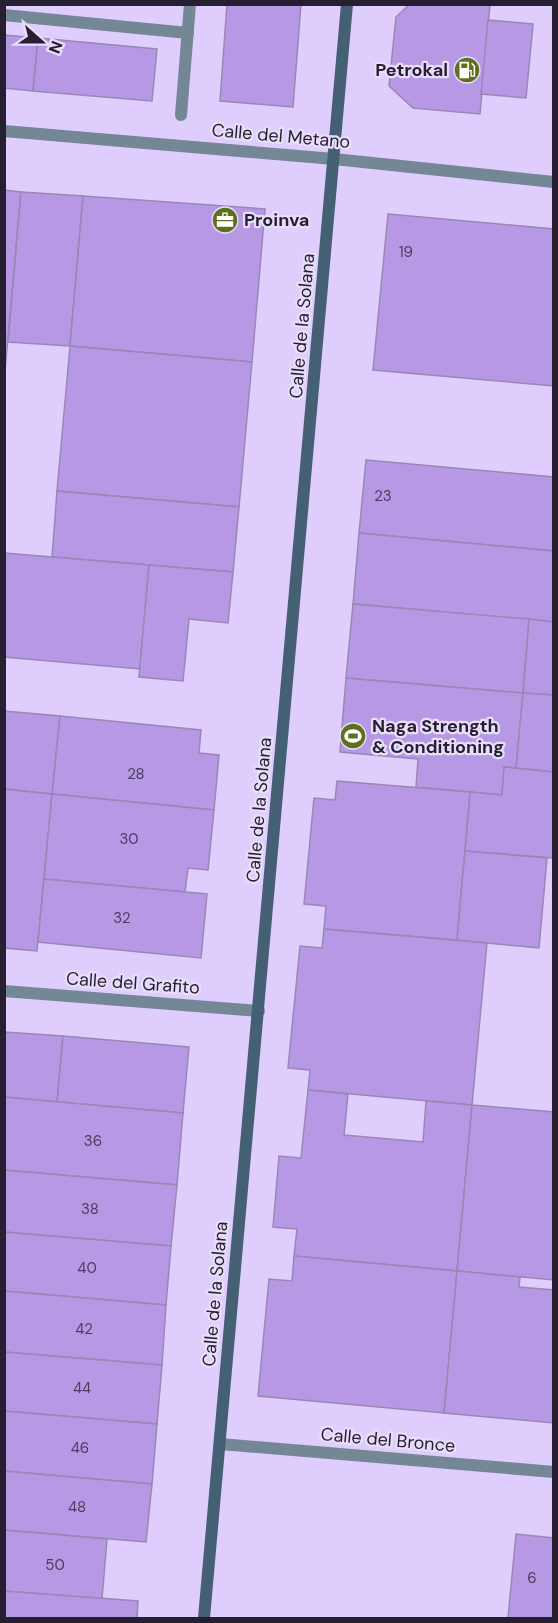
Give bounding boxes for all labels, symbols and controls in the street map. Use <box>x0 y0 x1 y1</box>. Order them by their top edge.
north arrow <box>12 12 72 72</box>
text: N <box>44 38 67 56</box>
fuel station icon: Petrokal <box>452 55 482 85</box>
place label: Petrokal <box>375 58 448 82</box>
street label: Calle del Metano <box>211 118 351 154</box>
office icon: Proinva <box>210 205 240 235</box>
place label: Proinva <box>244 208 309 232</box>
house number: 19 <box>399 242 413 262</box>
street label: Calle de la Solana <box>284 252 320 400</box>
house number: 23 <box>374 486 392 506</box>
place label: Naga Strength & Conditioning <box>372 714 504 759</box>
sports icon: Naga Strength & Conditioning <box>338 721 368 751</box>
street label: Calle de la Solana <box>241 736 277 884</box>
house number: 28 <box>127 764 145 784</box>
house number: 30 <box>119 829 139 849</box>
house number: 32 <box>113 908 131 928</box>
street label: Calle del Grafito <box>65 966 201 1000</box>
house number: 36 <box>84 1131 102 1151</box>
house number: 38 <box>81 1199 99 1219</box>
street label: Calle de la Solana <box>197 1220 233 1368</box>
house number: 40 <box>77 1258 97 1278</box>
house number: 42 <box>75 1319 93 1339</box>
house number: 44 <box>73 1378 91 1398</box>
street label: Calle del Bronce <box>320 1422 456 1458</box>
house number: 46 <box>71 1438 89 1458</box>
house number: 48 <box>68 1497 86 1517</box>
house number: 50 <box>45 1555 65 1575</box>
house number: 6 <box>527 1568 537 1588</box>

